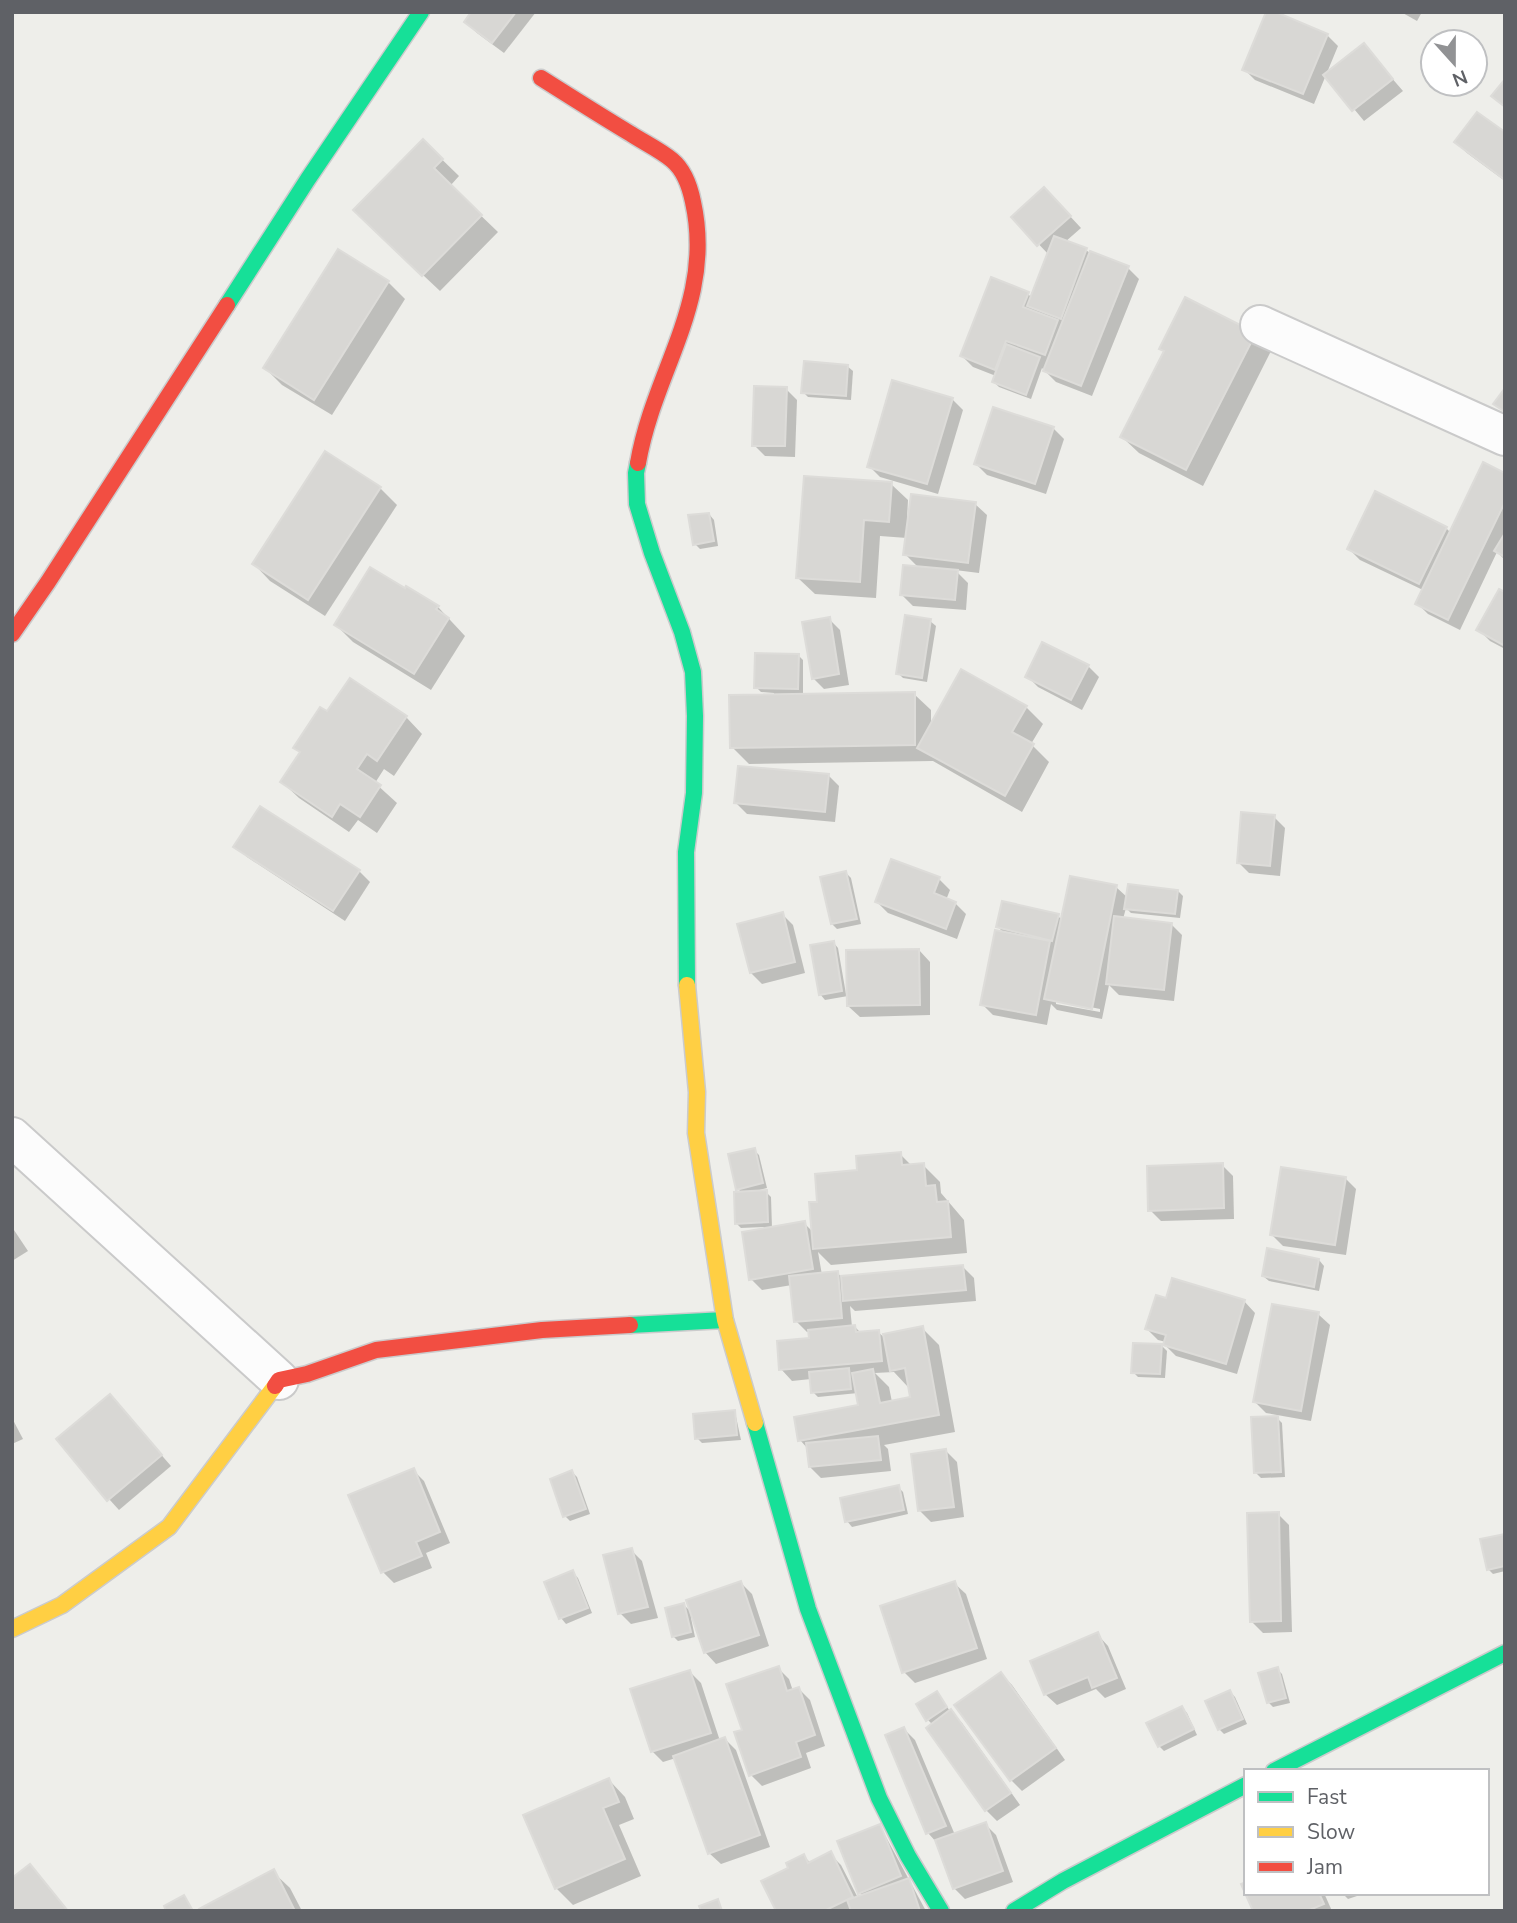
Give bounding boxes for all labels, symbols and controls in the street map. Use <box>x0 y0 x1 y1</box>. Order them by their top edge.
north arrow <box>1419 28 1489 98</box>
text: N <box>1448 63 1471 93</box>
legend <box>1244 1769 1489 1895</box>
text: Fast <box>1307 1783 1347 1811</box>
text: Slow <box>1307 1818 1356 1846</box>
text: Jam <box>1306 1853 1343 1881</box>

